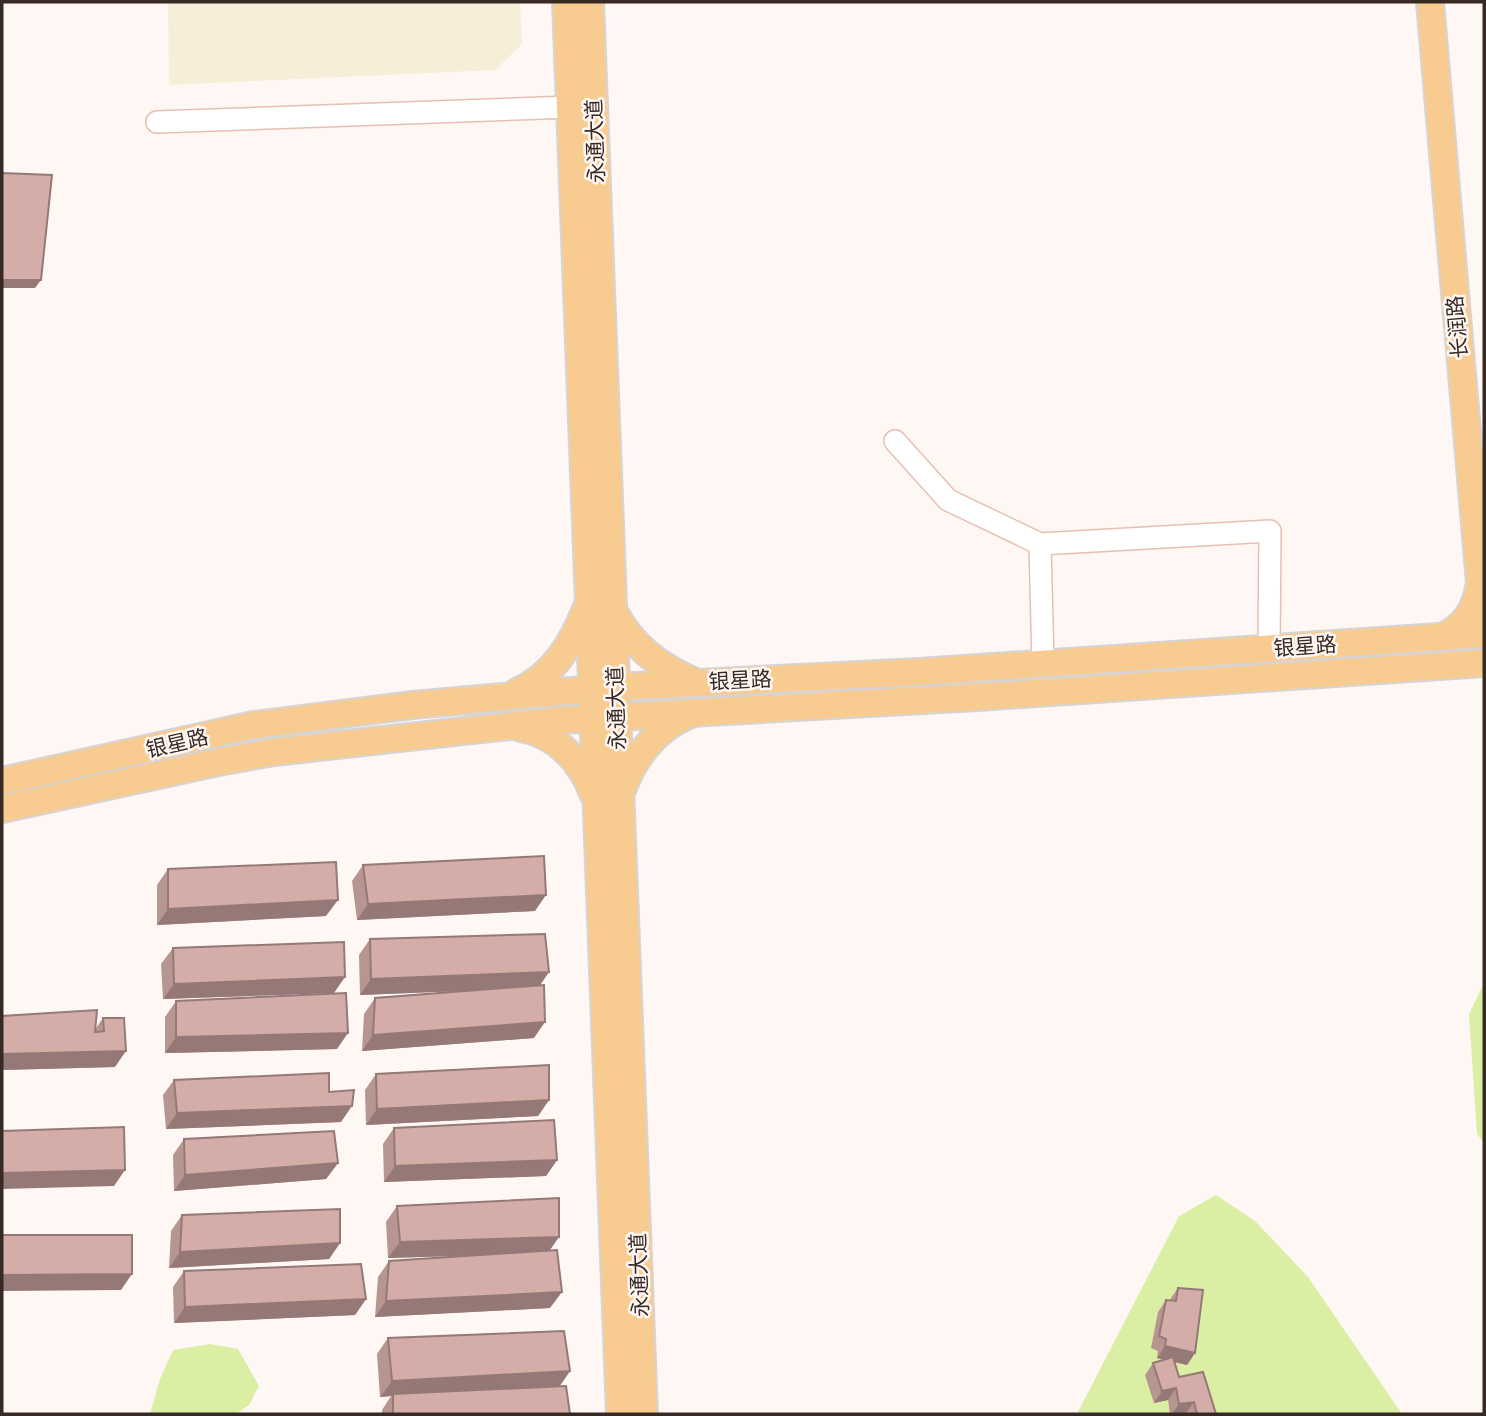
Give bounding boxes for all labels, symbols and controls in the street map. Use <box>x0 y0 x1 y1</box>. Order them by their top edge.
street label: 永通大道 <box>580 99 610 183</box>
street label: 长润路 <box>1441 294 1473 360</box>
street label: 银星路 <box>1273 630 1337 662</box>
street label: 银星路 <box>708 665 772 695</box>
street label: 永通大道 <box>601 666 631 750</box>
street label: 银星路 <box>143 723 211 763</box>
street label: 永通大道 <box>624 1233 654 1317</box>

